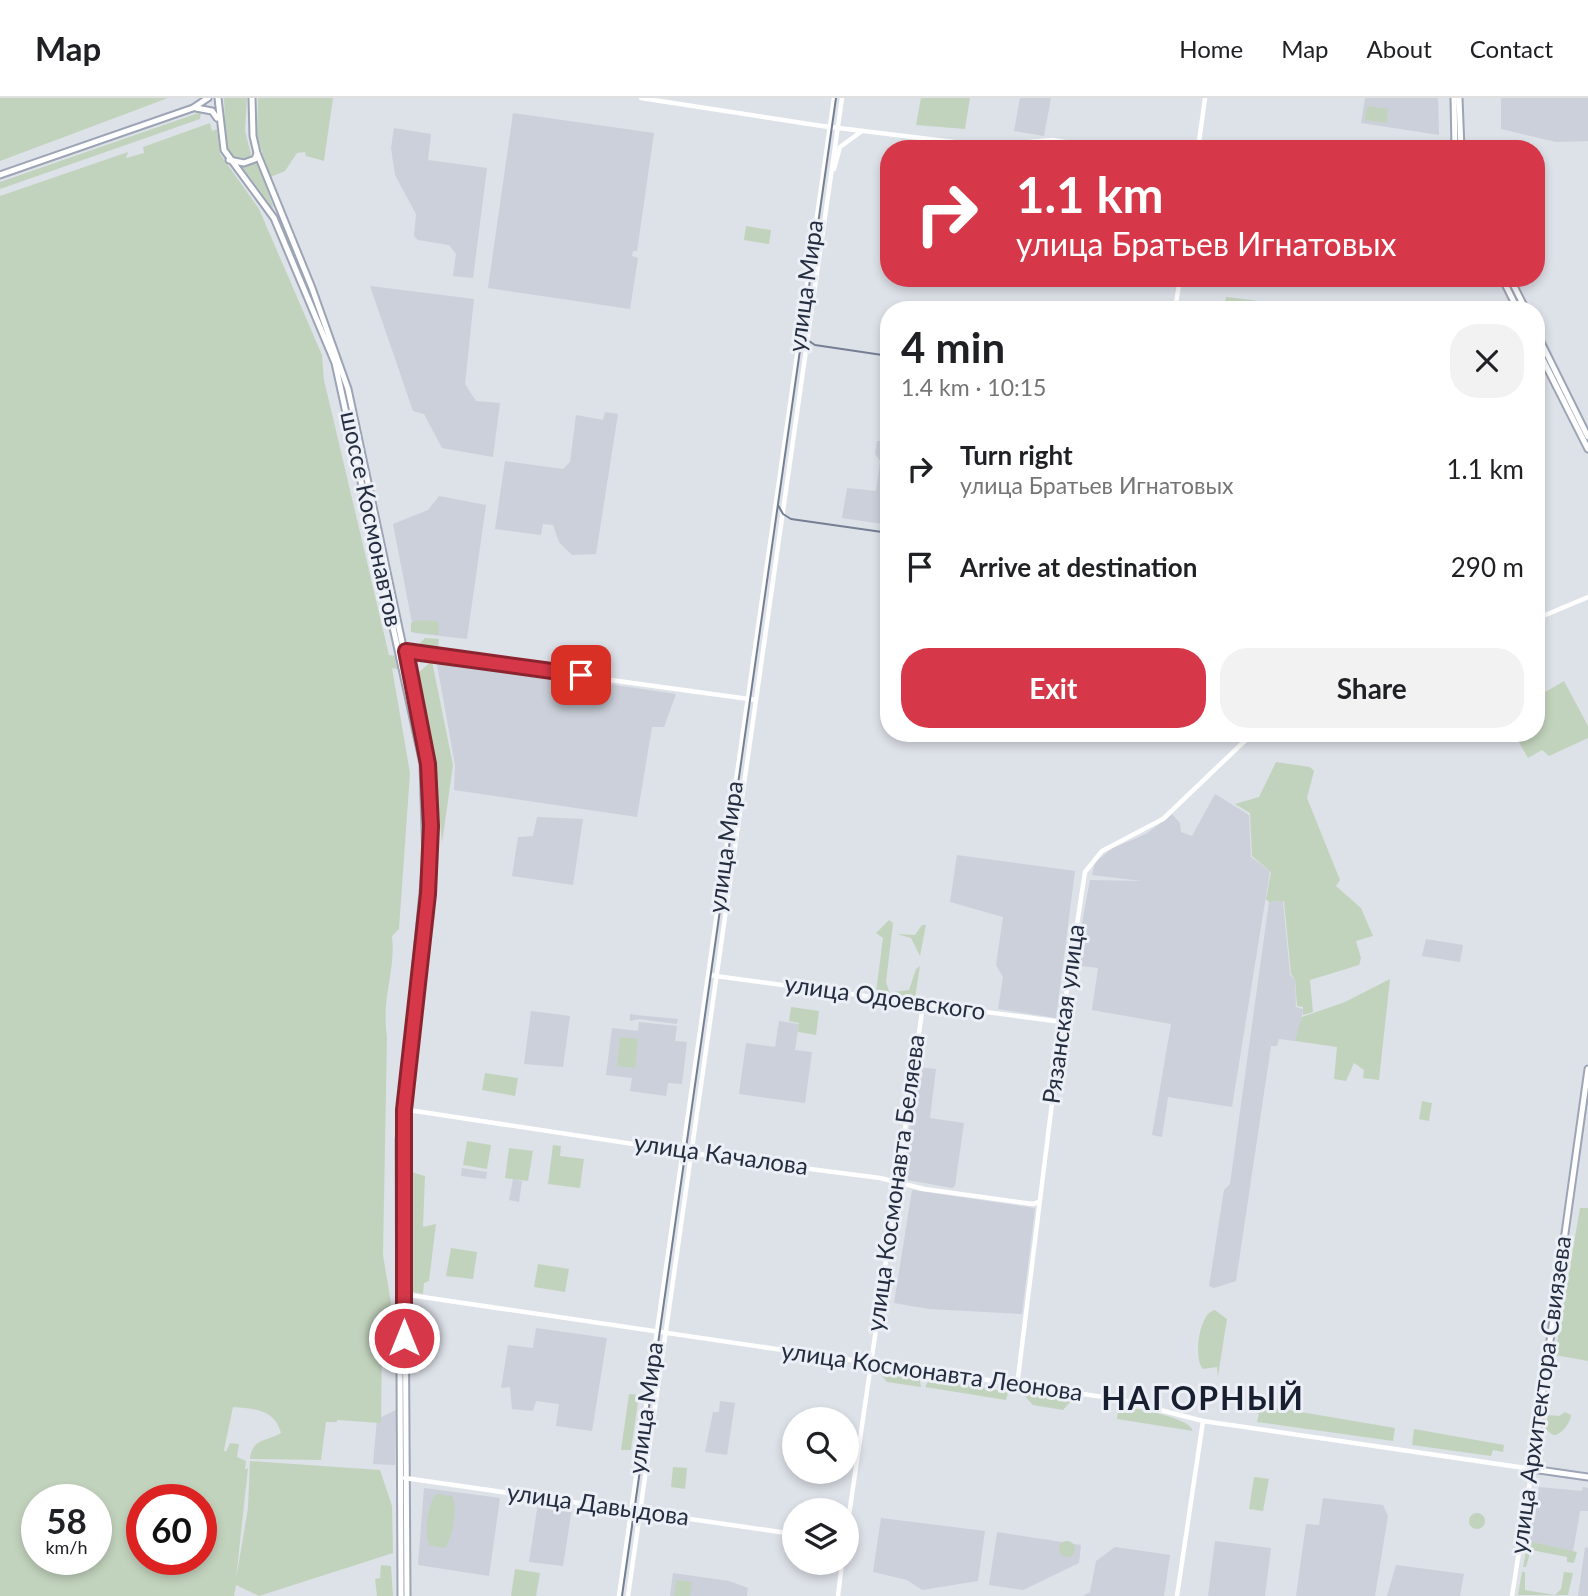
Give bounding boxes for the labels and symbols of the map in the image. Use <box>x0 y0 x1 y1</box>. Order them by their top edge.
street label: улица Мира <box>781 218 828 354</box>
street label: шоссе Космонавтов <box>335 408 409 629</box>
pin <box>551 645 611 705</box>
street label: улица Мира <box>701 779 748 915</box>
street label: Рязанская улица <box>1036 922 1089 1105</box>
street label: улица Одоевского <box>783 968 988 1025</box>
street label: улица Космонавта Беляева <box>859 1032 930 1333</box>
street label: улица Качалова <box>632 1127 810 1180</box>
street label: улица Архитектора Свиязева <box>1503 1234 1576 1556</box>
position arrow <box>367 1301 441 1375</box>
street label: улица Космонавта Леонова <box>780 1335 1085 1406</box>
street label: улица Мира <box>621 1340 668 1476</box>
district label: НАГОРНЫЙ <box>1101 1378 1305 1417</box>
street label: улица Давыдова <box>505 1476 691 1531</box>
speed limit sign: 60 <box>126 1484 217 1575</box>

